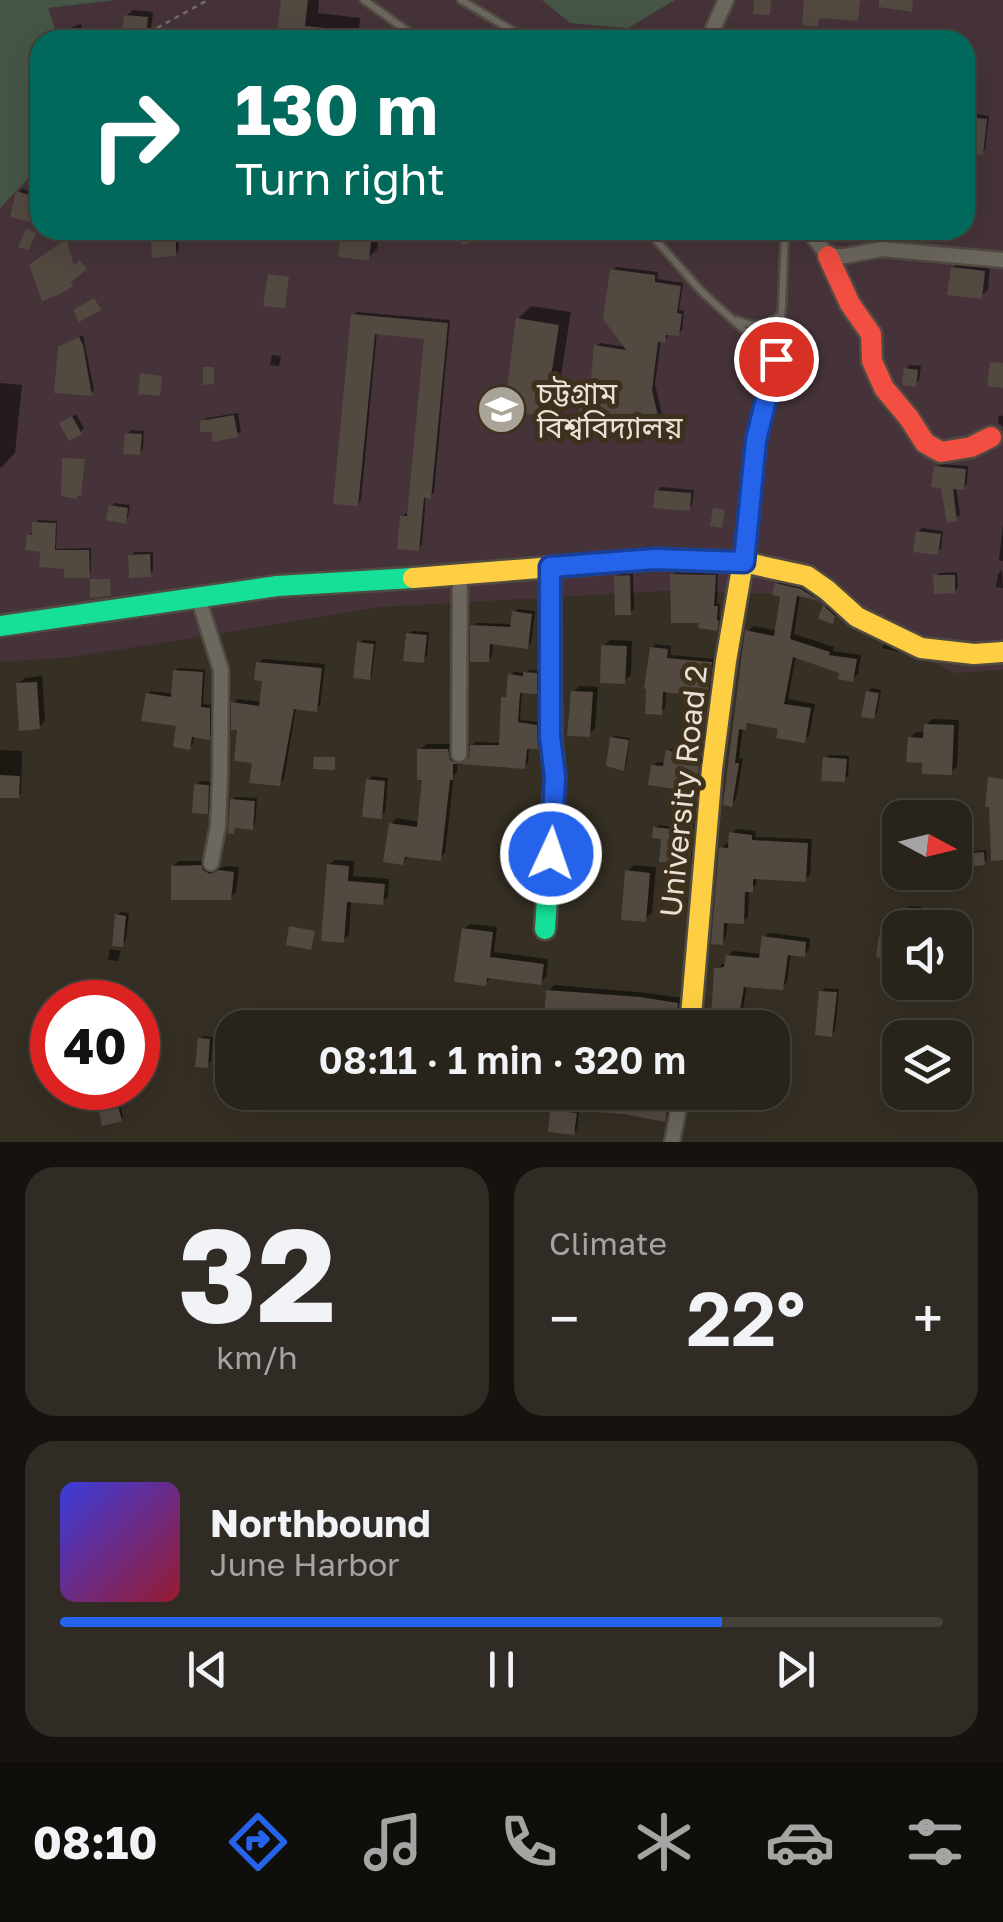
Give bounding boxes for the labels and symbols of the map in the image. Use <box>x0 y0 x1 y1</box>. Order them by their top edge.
pin <box>734 317 819 402</box>
place label: চট্টগ্রাম বিশ্ববিদ্যালয় <box>536 375 684 445</box>
school or university icon: চট্টগ্রাম বিশ্ববিদ্যালয় <box>476 384 528 436</box>
street label: University Road 2 <box>652 663 714 919</box>
north arrow <box>882 800 972 890</box>
position arrow <box>499 802 603 906</box>
speed limit sign: 40 <box>30 980 160 1110</box>

